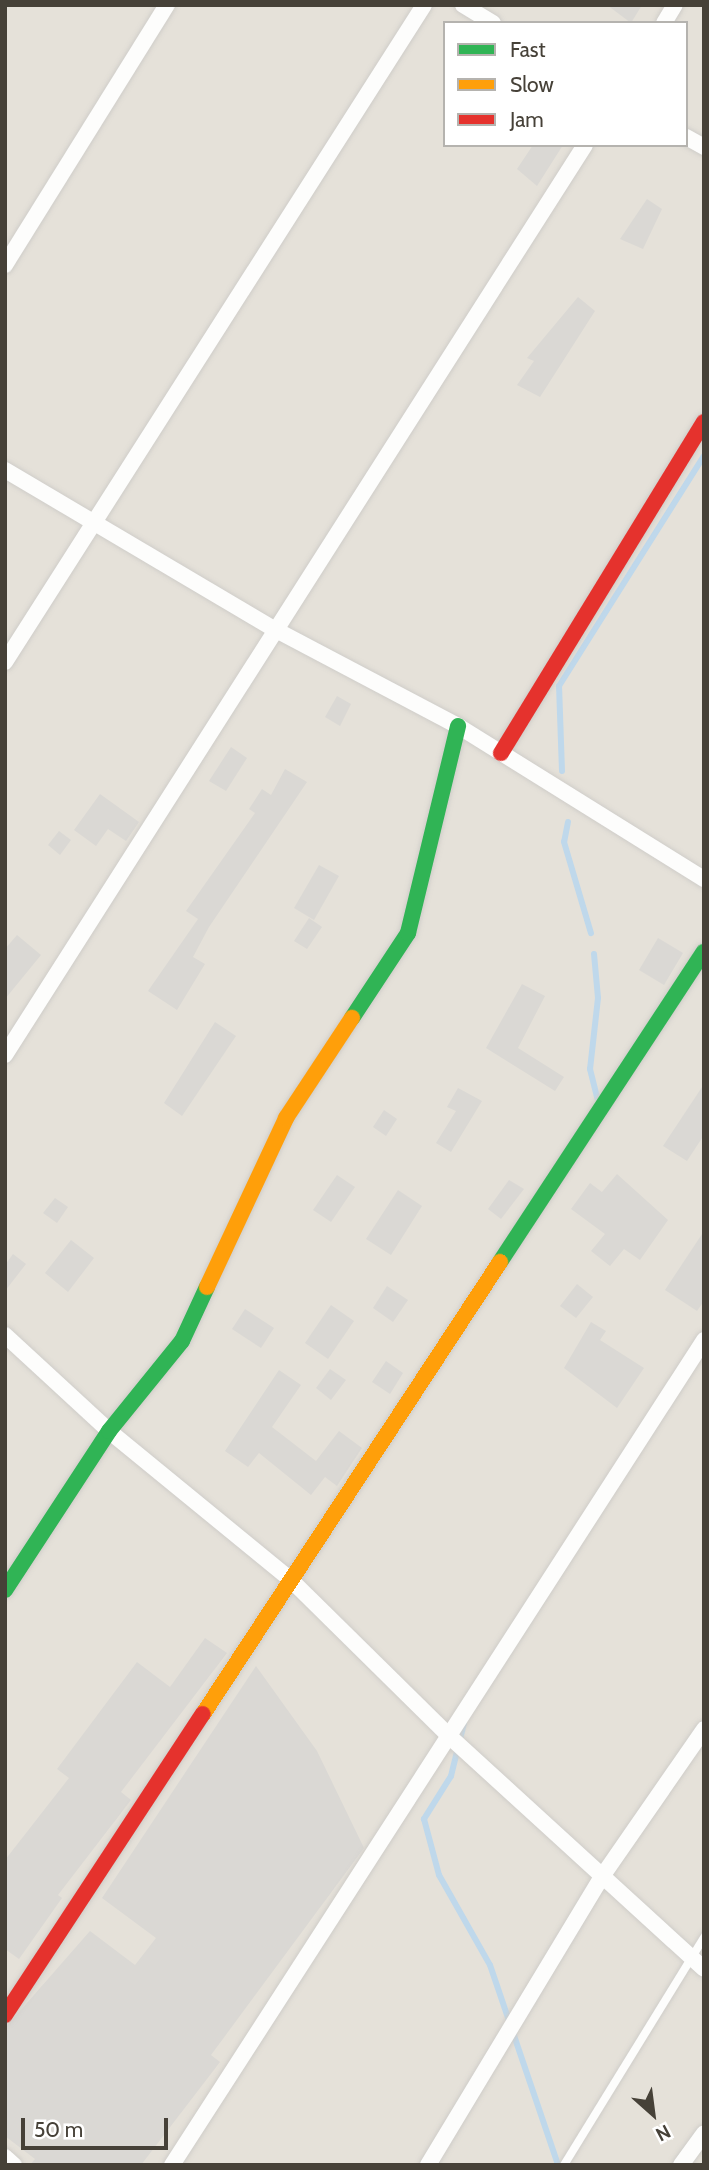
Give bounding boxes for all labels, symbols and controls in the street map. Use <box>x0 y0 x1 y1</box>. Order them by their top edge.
legend <box>443 21 688 147</box>
text: Fast <box>510 37 546 62</box>
text: Slow <box>510 72 554 97</box>
text: Jam <box>510 107 544 132</box>
north arrow <box>618 2079 688 2149</box>
scale bar <box>24 2104 172 2148</box>
text: 50 m <box>34 2117 83 2142</box>
text: N <box>652 2120 674 2146</box>

